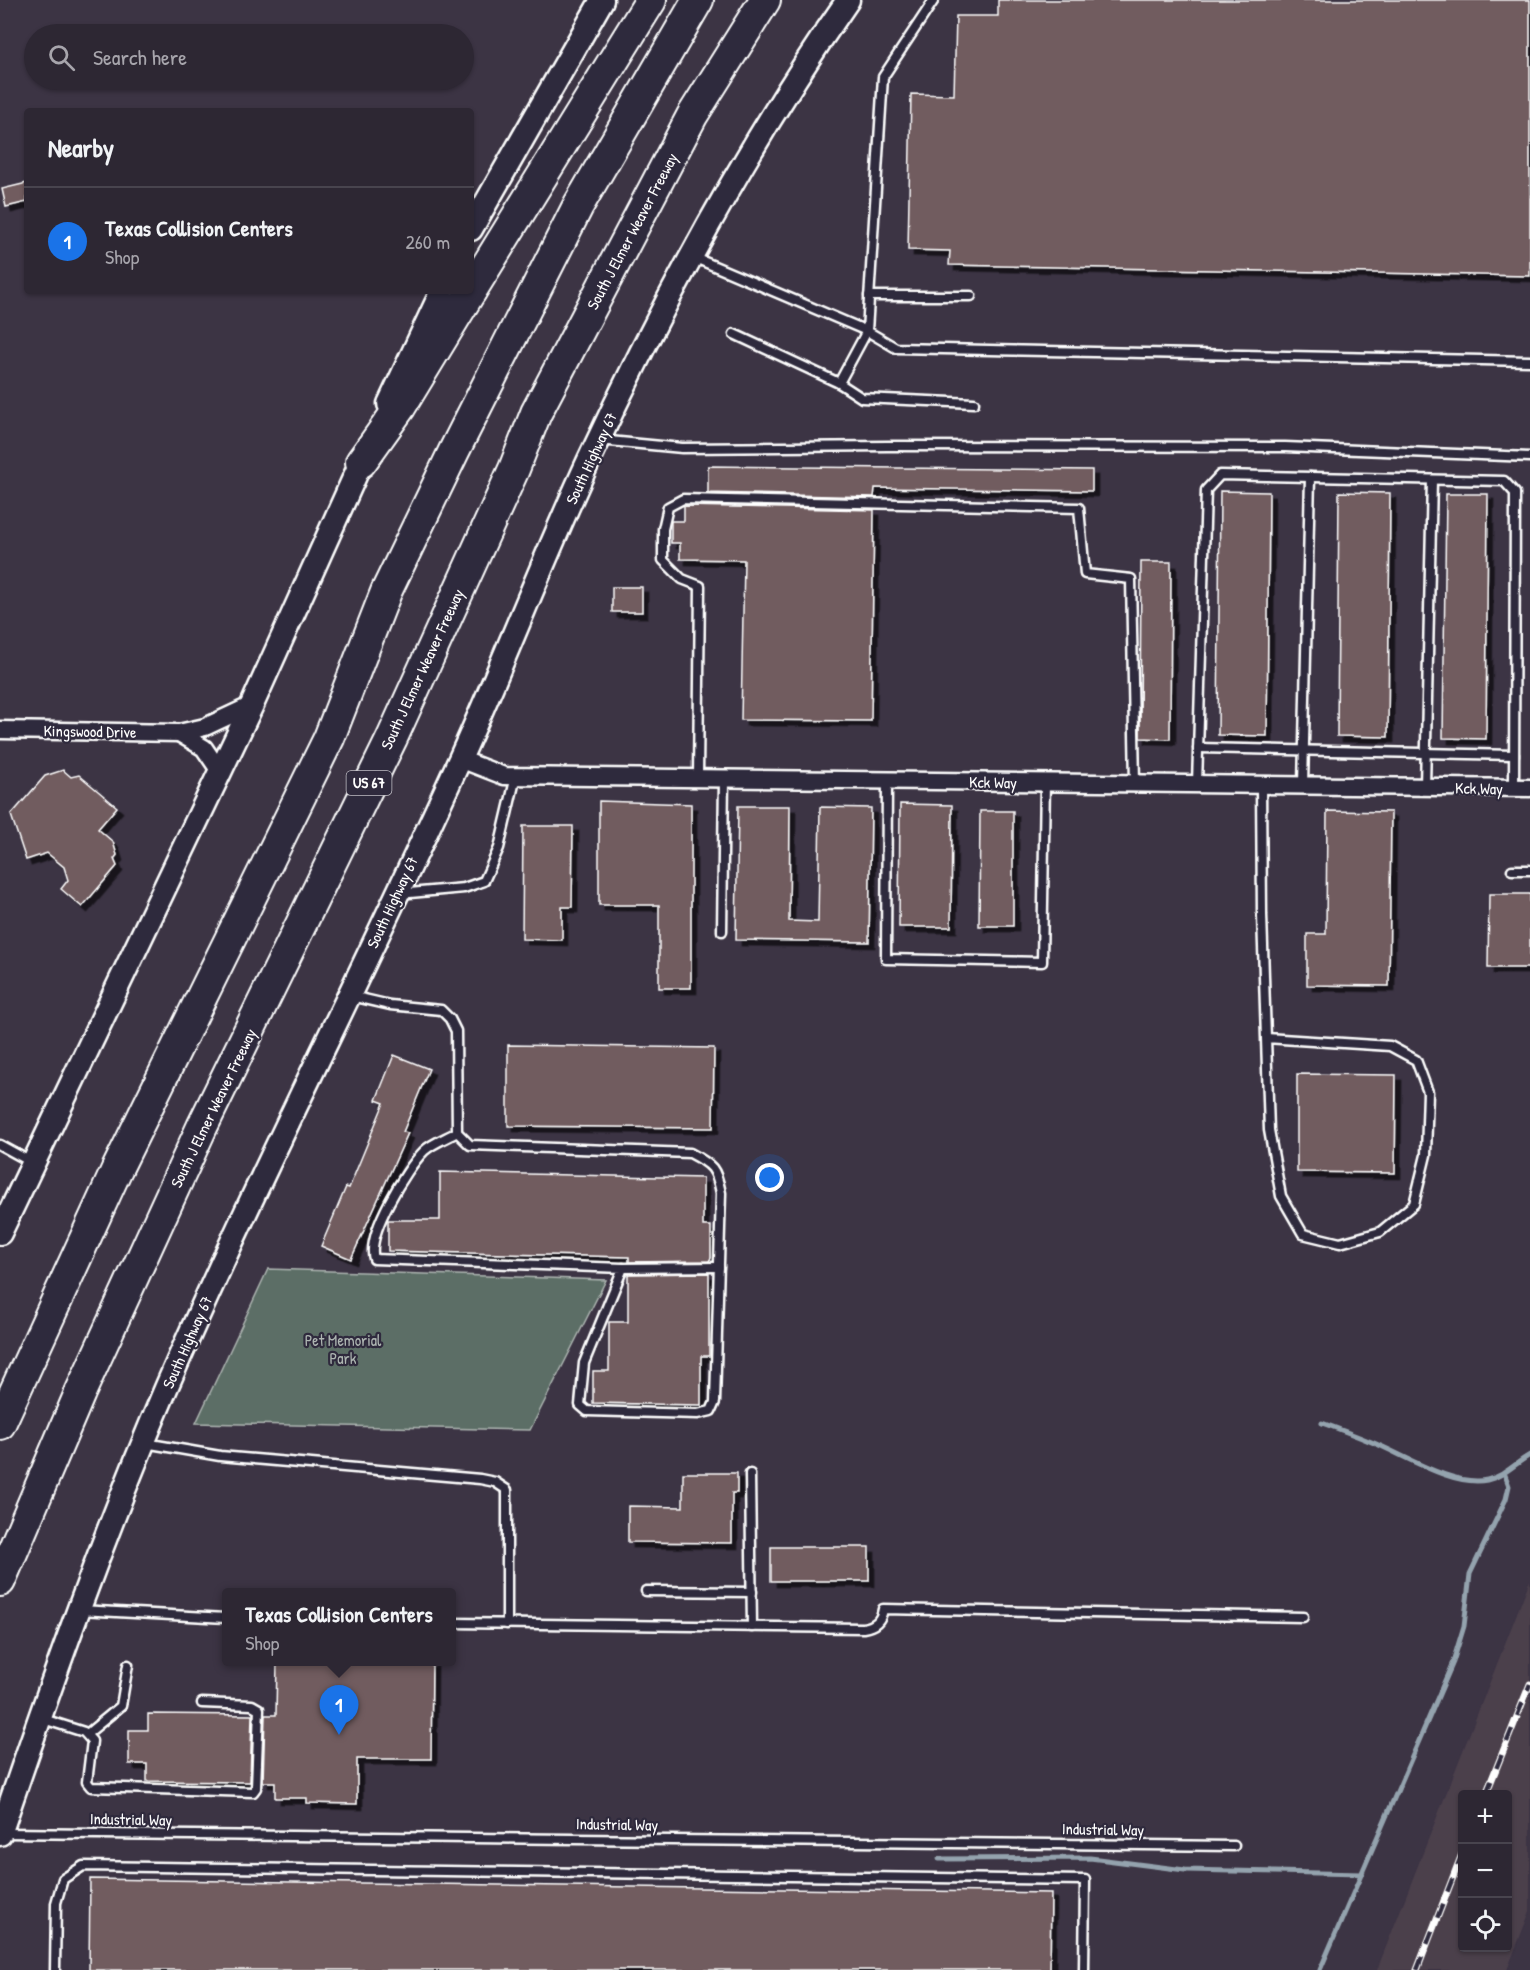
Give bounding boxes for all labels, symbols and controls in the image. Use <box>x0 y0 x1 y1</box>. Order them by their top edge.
search box <box>24 24 474 90</box>
icon: search <box>45 41 78 74</box>
text: Search here <box>93 42 187 72</box>
text: Nearby <box>48 130 114 165</box>
street label: South J Elmer Weaver Freeway <box>581 149 683 313</box>
text: Texas Collision Centers <box>105 213 293 243</box>
text: 1 <box>64 228 71 255</box>
text: 260 m <box>406 228 450 255</box>
text: Shop <box>105 243 139 270</box>
street label: South Highway 67 <box>560 408 622 508</box>
street label: South J Elmer Weaver Freeway <box>375 585 469 753</box>
street label: Kingswood Drive <box>43 719 137 743</box>
road number: US 67 <box>346 771 392 795</box>
street label: Kck Way <box>969 771 1017 793</box>
street label: Kck Way <box>1455 777 1503 799</box>
street label: South Highway 67 <box>361 852 423 952</box>
street label: South J Elmer Weaver Freeway <box>165 1025 261 1191</box>
your location <box>755 1163 784 1192</box>
street label: South Highway 67 <box>157 1292 217 1392</box>
park label: Pet Memorial Park <box>305 1329 382 1369</box>
popup <box>222 1588 456 1666</box>
text: Texas Collision Centers <box>245 1599 433 1629</box>
text: Shop <box>245 1629 279 1656</box>
pin: 1 <box>320 1686 358 1735</box>
map controls <box>1458 1790 1512 1952</box>
button: + <box>1458 1790 1512 1844</box>
street label: Industrial Way <box>90 1807 172 1831</box>
street label: Industrial Way <box>576 1812 658 1836</box>
street label: Industrial Way <box>1062 1817 1144 1841</box>
button: − <box>1458 1844 1512 1898</box>
button: locate <box>1458 1898 1512 1952</box>

